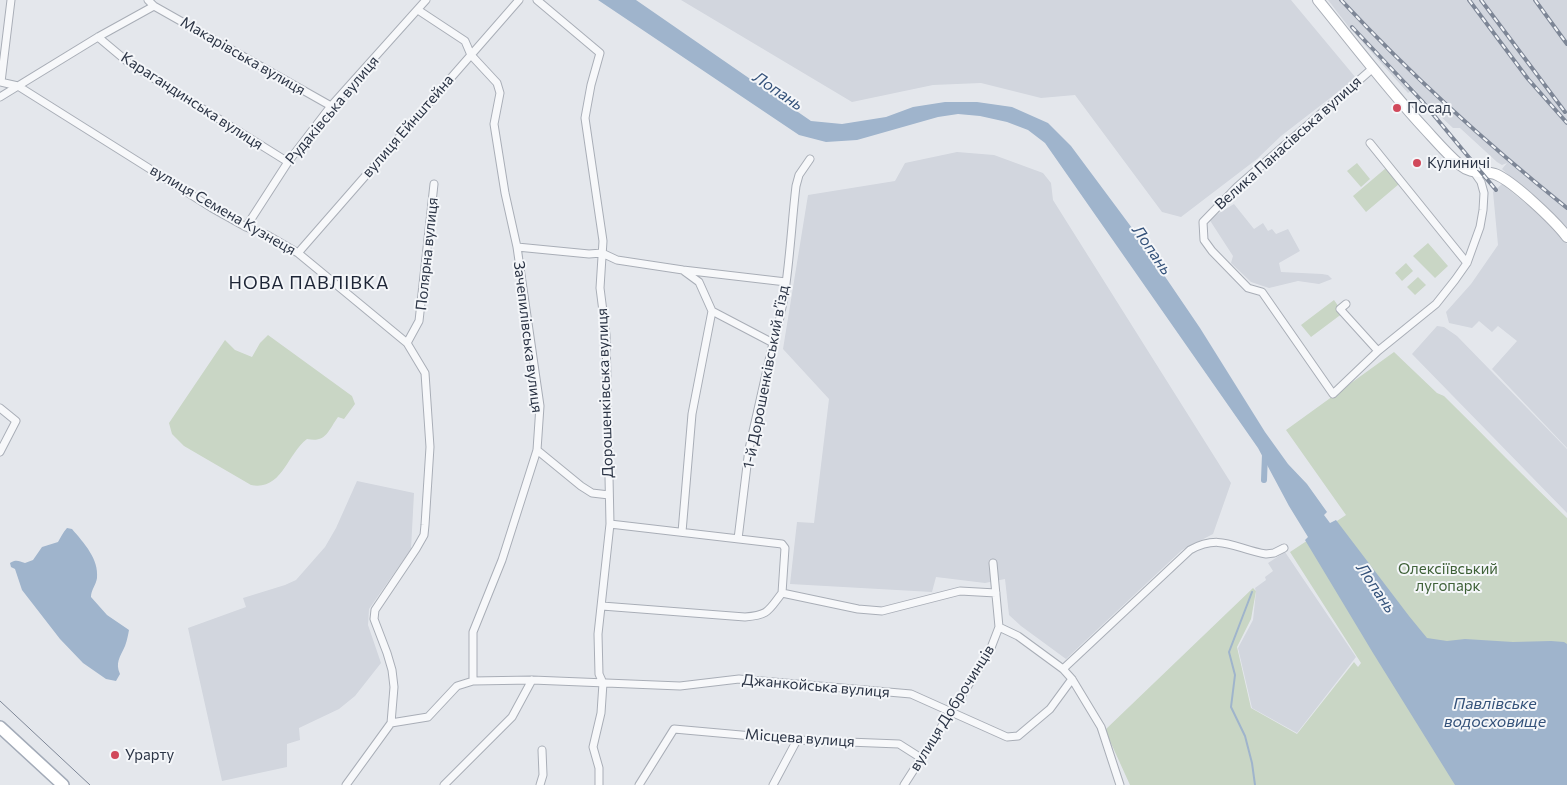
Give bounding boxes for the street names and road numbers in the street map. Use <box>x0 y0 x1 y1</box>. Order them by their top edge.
street label: Макарівська вулиця <box>177 13 309 99</box>
street label: Карагандинська вулиця <box>117 48 267 154</box>
street label: Рудаківська вулиця <box>281 52 383 168</box>
street label: вулиця Ейнштейна <box>358 71 458 181</box>
street label: Велика Панасівська вулиця <box>1211 72 1365 214</box>
street label: вулиця Семена Кузнеця <box>147 161 299 259</box>
street label: Полярна вулиця <box>412 197 442 311</box>
street label: Зачепилівська вулиця <box>510 260 546 414</box>
street label: 1-й Дорошенківський в’їзд <box>739 284 793 470</box>
street label: Дорошенківська вулиця <box>593 308 617 478</box>
street label: вулиця Доброчинців <box>906 642 998 774</box>
street label: Джанкойська вулиця <box>741 671 891 701</box>
street label: Місцева вулиця <box>745 725 855 751</box>

